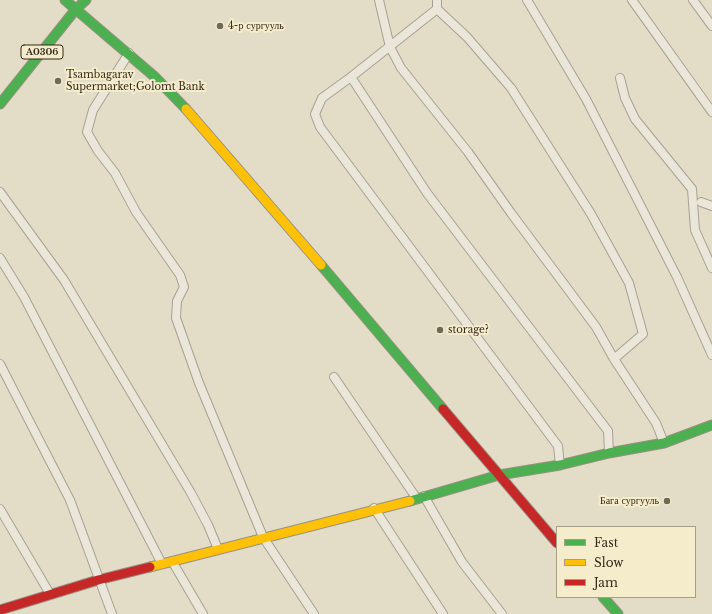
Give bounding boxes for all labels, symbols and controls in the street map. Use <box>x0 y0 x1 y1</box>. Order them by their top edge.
place label: 4-р сургууль <box>228 20 284 32</box>
marker: 4-р сургууль <box>215 21 225 31</box>
road number: A0306 <box>21 45 63 59</box>
place label: Tsambagarav Supermarket;Golomt Bank <box>66 69 205 92</box>
marker: Tsambagarav Supermarket;Golomt Bank <box>53 76 63 86</box>
place label: storage? <box>448 324 489 336</box>
marker: storage? <box>435 325 445 335</box>
place label: Бага сургууль <box>600 495 659 507</box>
marker: Бага сургууль <box>662 496 672 506</box>
legend <box>556 526 696 598</box>
text: Fast <box>594 535 618 550</box>
text: Slow <box>594 555 623 570</box>
text: Jam <box>594 575 618 590</box>

